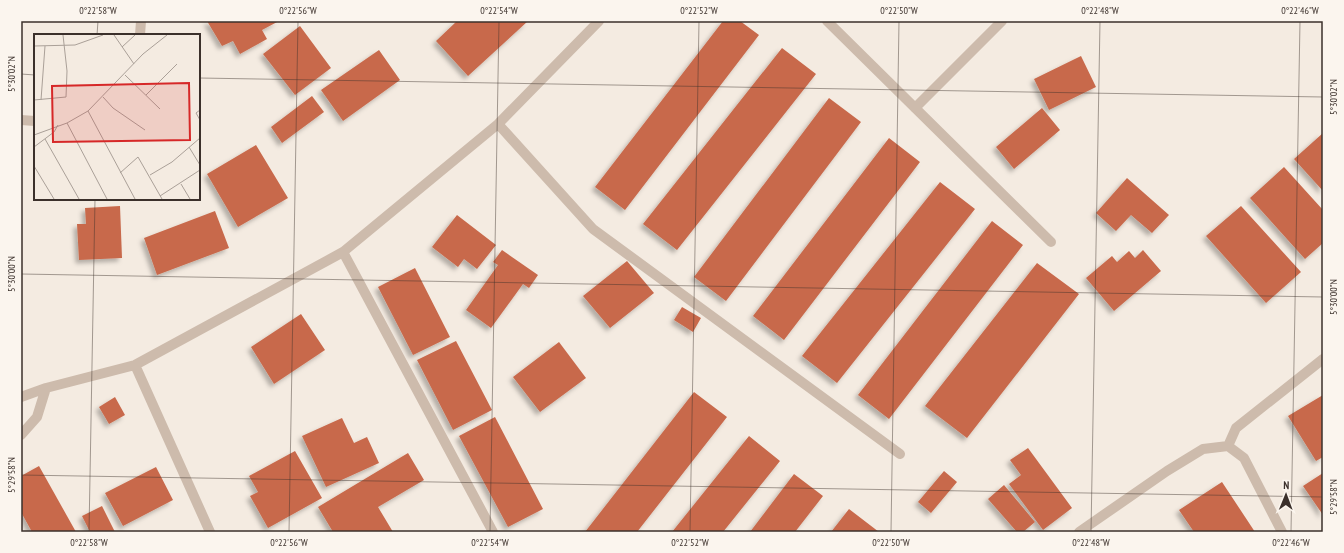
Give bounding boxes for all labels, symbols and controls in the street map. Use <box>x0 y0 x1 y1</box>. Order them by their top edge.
text: 0°22'58"W <box>79 4 117 17</box>
text: 0°22'56"W <box>279 4 317 17</box>
text: 0°22'54"W <box>480 4 518 17</box>
text: 0°22'52"W <box>680 4 718 17</box>
text: 0°22'50"W <box>880 4 918 17</box>
text: 0°22'48"W <box>1081 4 1119 17</box>
text: 0°22'46"W <box>1281 4 1319 17</box>
inset map <box>34 34 200 200</box>
text: 5°30'02"N <box>5 56 18 92</box>
text: 5°30'02"N <box>1327 79 1340 115</box>
text: 5°30'00"N <box>5 256 18 292</box>
text: 5°30'00"N <box>1327 279 1340 315</box>
text: 5°29'58"N <box>5 457 18 493</box>
north arrow <box>1266 475 1306 515</box>
text: N <box>1283 478 1289 492</box>
text: 5°29'58"N <box>1327 479 1340 515</box>
text: 0°22'58"W <box>70 536 108 549</box>
text: 0°22'56"W <box>270 536 308 549</box>
text: 0°22'54"W <box>471 536 509 549</box>
text: 0°22'52"W <box>671 536 709 549</box>
text: 0°22'50"W <box>872 536 910 549</box>
text: 0°22'48"W <box>1072 536 1110 549</box>
text: 0°22'46"W <box>1272 536 1310 549</box>

